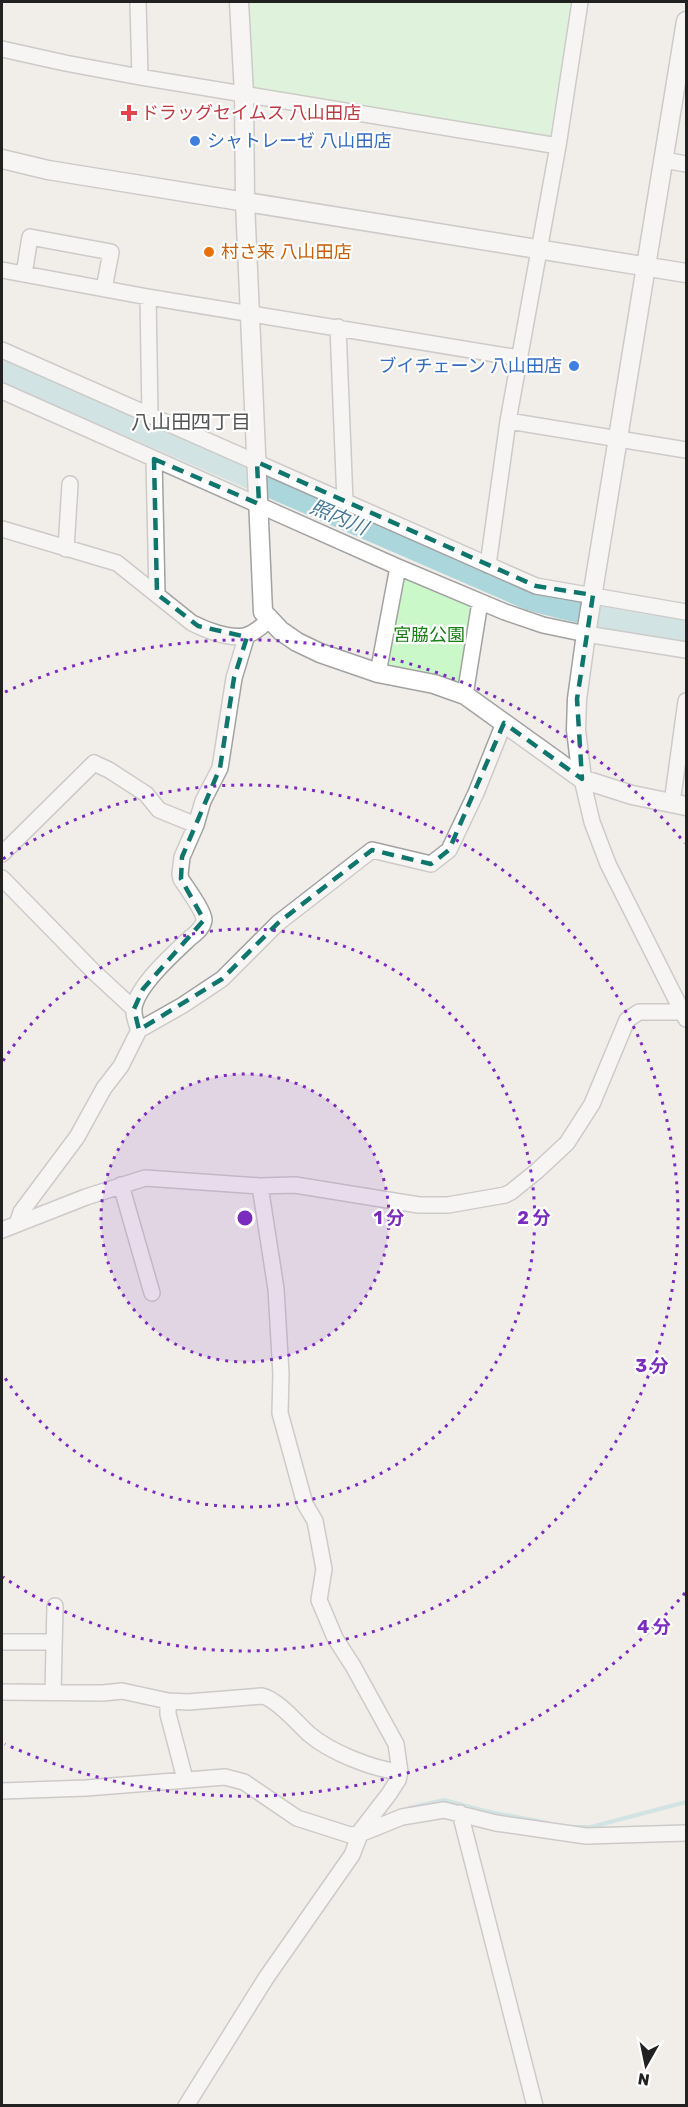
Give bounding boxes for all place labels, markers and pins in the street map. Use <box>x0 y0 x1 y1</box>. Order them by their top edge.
place label: ドラッグセイムス 八山田店 <box>141 102 361 124</box>
marker: ドラッグセイムス 八山田店 <box>122 106 136 120</box>
place label: シャトレーゼ 八山田店 <box>207 130 391 152</box>
marker: シャトレーゼ 八山田店 <box>188 134 202 148</box>
place label: 村さ来 八山田店 <box>221 241 351 263</box>
marker: 村さ来 八山田店 <box>202 245 216 259</box>
place label: ブイチェーン 八山田店 <box>378 355 562 377</box>
marker: ブイチェーン 八山田店 <box>567 359 581 373</box>
centre of rings <box>235 1208 255 1228</box>

